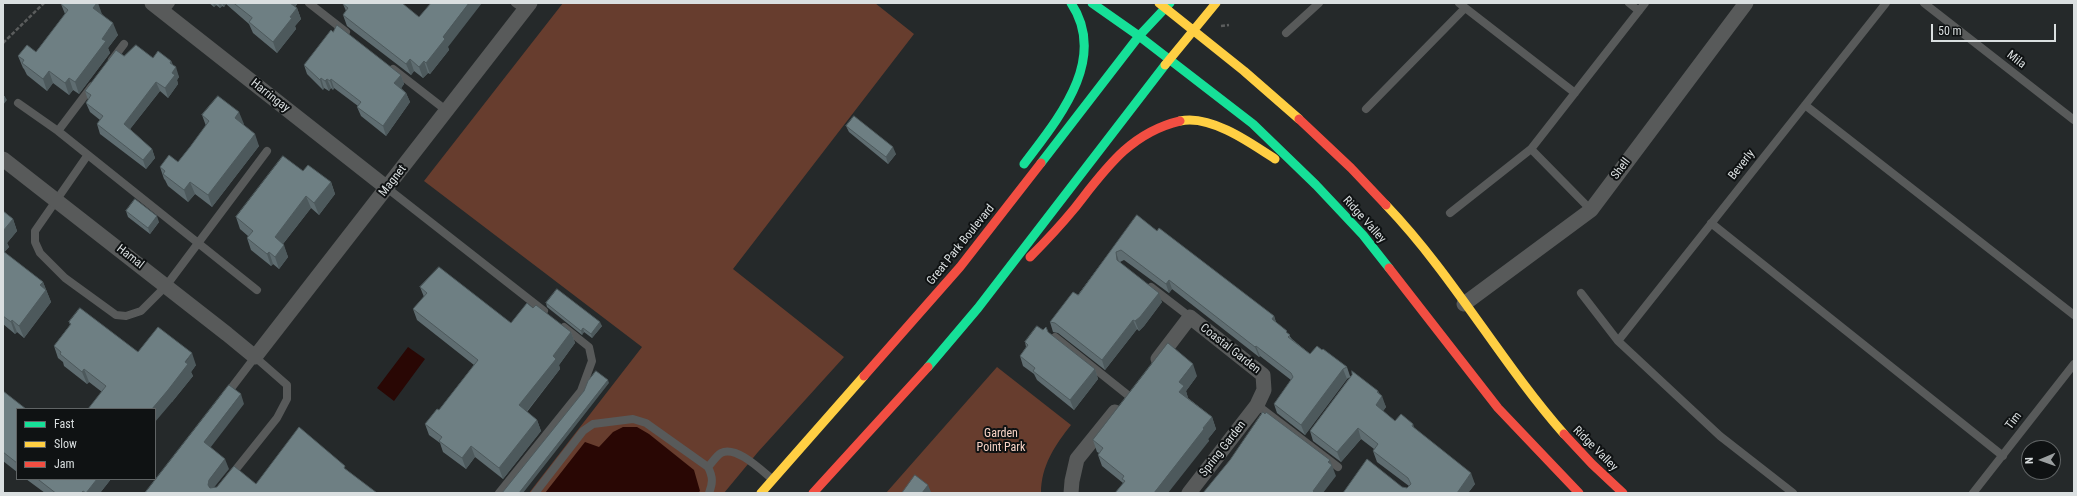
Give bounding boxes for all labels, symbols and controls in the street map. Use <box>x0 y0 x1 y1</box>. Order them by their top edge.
scale bar <box>1933 16 2058 42</box>
text: 50 m <box>1938 24 1962 38</box>
street label: Mila <box>2004 48 2028 72</box>
street label: Harringay <box>248 76 292 116</box>
street label: Beverly <box>1726 147 1758 183</box>
street label: Shell <box>1608 155 1634 183</box>
street label: Magnet <box>376 162 410 200</box>
street label: Ridge Valley <box>1339 194 1389 246</box>
street label: Great Park Boulevard <box>924 202 998 288</box>
street label: Hamal <box>113 242 147 272</box>
street label: Coastal Garden <box>1197 321 1263 377</box>
legend <box>16 408 156 480</box>
street label: Tim <box>2003 409 2025 433</box>
text: Fast <box>54 417 74 431</box>
street label: Spring Garden <box>1197 418 1249 480</box>
street label: Ridge Valley <box>1570 424 1620 474</box>
park label: Garden Point Park <box>977 427 1025 455</box>
text: Slow <box>54 437 77 451</box>
north arrow <box>2021 440 2061 480</box>
text: Jam <box>54 457 75 471</box>
text: N <box>2023 457 2036 464</box>

